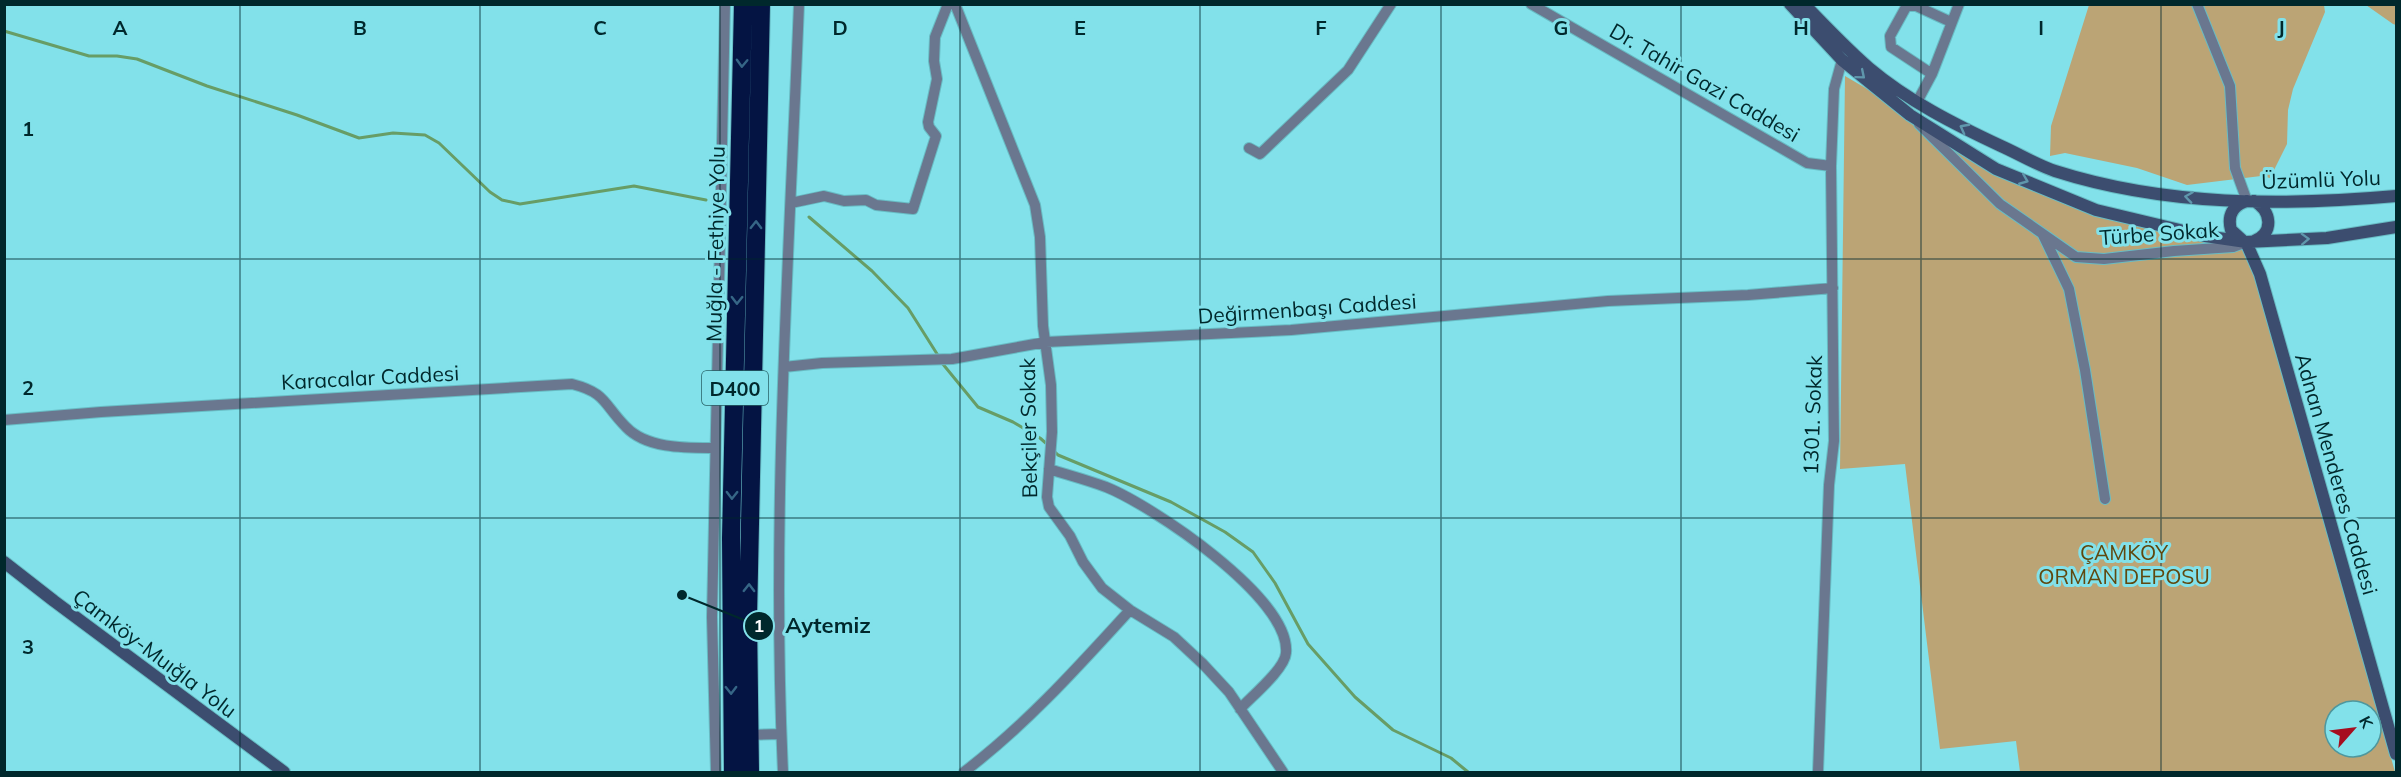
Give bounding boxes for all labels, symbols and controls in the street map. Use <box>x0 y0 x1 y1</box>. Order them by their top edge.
text: A <box>113 15 128 40</box>
text: B <box>353 15 367 40</box>
text: C <box>593 15 607 40</box>
text: D <box>832 15 848 40</box>
text: E <box>1074 15 1086 40</box>
text: F <box>1315 15 1327 40</box>
text: G <box>1554 15 1568 40</box>
text: H <box>1793 15 1809 40</box>
text: I <box>2038 15 2044 40</box>
text: J <box>2277 15 2285 40</box>
street label: Dr. Tahir Gazi Caddesi <box>1605 17 1805 147</box>
one-way arrow <box>736 58 748 67</box>
one-way arrow <box>1854 68 1865 79</box>
text: 1 <box>22 116 34 141</box>
one-way arrow <box>1960 124 1971 135</box>
street label: Muğla - Fethiye Yolu <box>700 146 730 342</box>
street label: Üzümlü Yolu <box>2261 164 2381 194</box>
one-way arrow <box>2018 173 2029 185</box>
one-way arrow <box>2184 192 2194 204</box>
street label: Türbe Sokak <box>2098 216 2220 250</box>
one-way arrow <box>750 221 762 230</box>
one-way arrow <box>2300 233 2309 246</box>
street label: Değirmenbaşı Caddesi <box>1197 287 1417 329</box>
one-way arrow <box>731 295 743 304</box>
street label: Adnan Menderes Caddesi <box>2290 350 2384 598</box>
street label: 1301. Sokak <box>1797 354 1827 475</box>
street label: Bekçiler Sokak <box>1014 357 1042 498</box>
street label: Karacalar Caddesi <box>280 359 460 395</box>
road number: D400 <box>702 371 768 405</box>
text: 2 <box>22 375 34 400</box>
one-way arrow <box>726 490 738 499</box>
park label: ÇAMKÖY ORMAN DEPOSU <box>2038 539 2210 589</box>
street label: Çamköy-Muığla Yolu <box>68 583 242 723</box>
one-way arrow <box>742 584 755 593</box>
callout: Aytemiz <box>744 606 883 646</box>
text: Aytemiz <box>785 611 871 639</box>
text: 1 <box>754 614 764 637</box>
text: 3 <box>22 634 34 659</box>
one-way arrow <box>725 685 738 694</box>
north arrow <box>2323 699 2383 759</box>
text: K <box>2355 713 2378 733</box>

